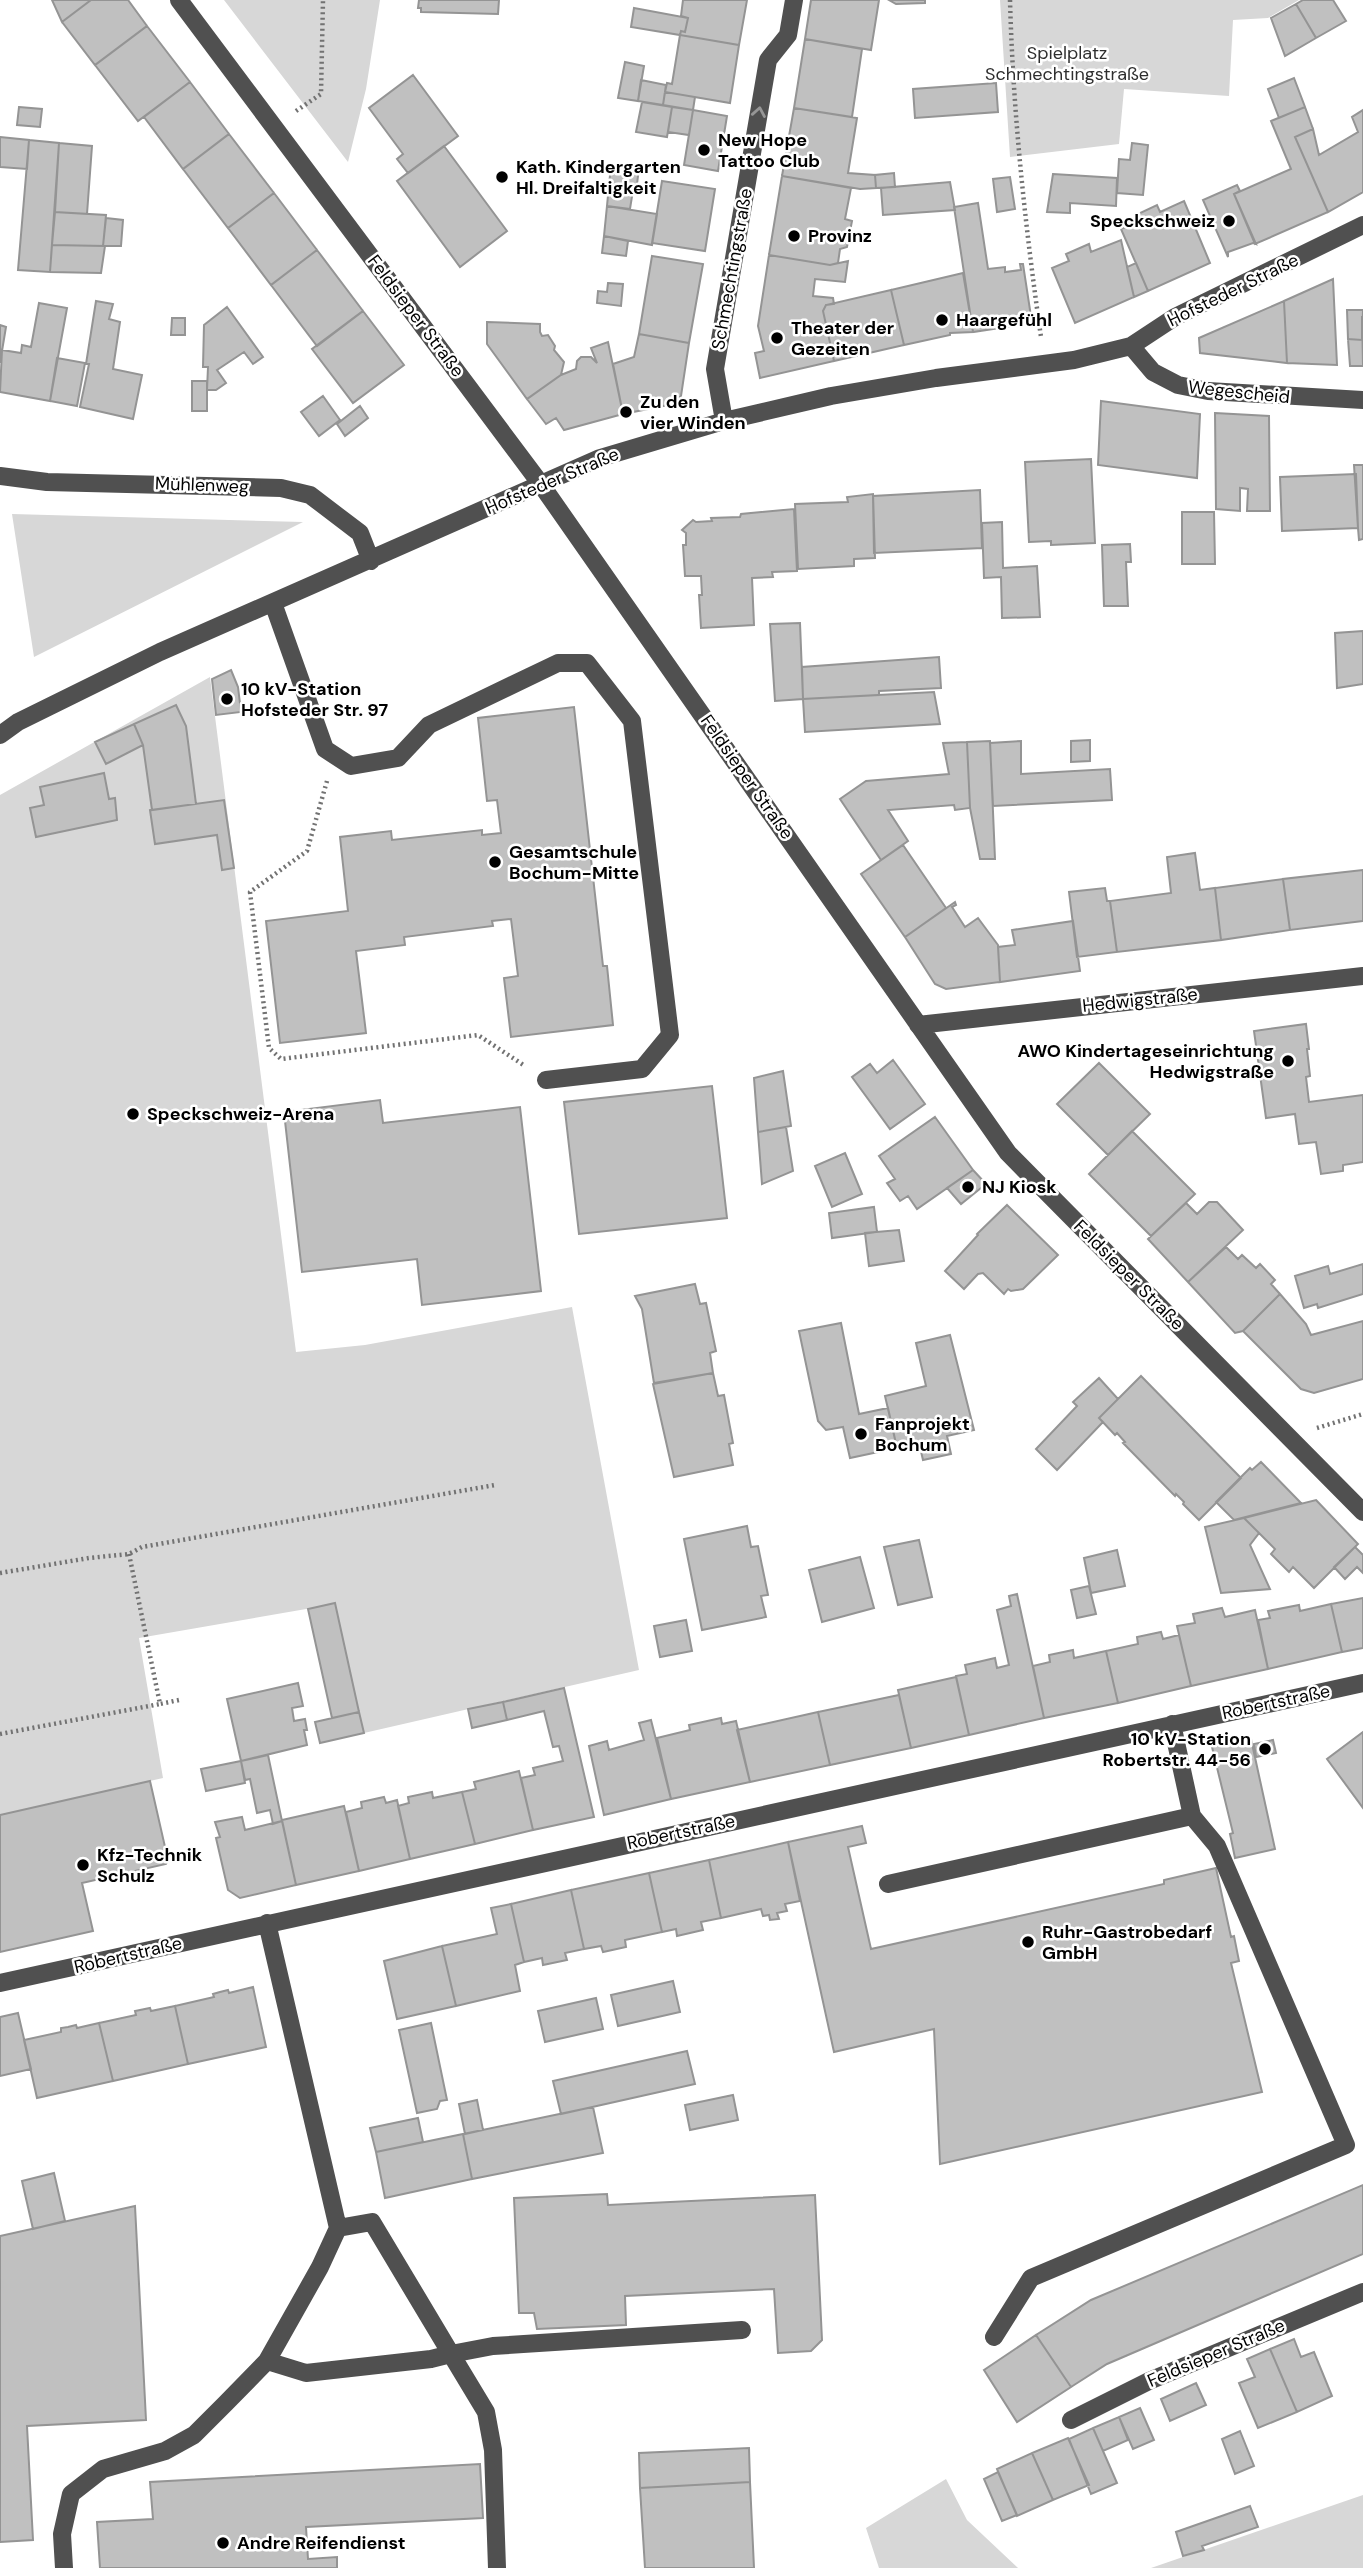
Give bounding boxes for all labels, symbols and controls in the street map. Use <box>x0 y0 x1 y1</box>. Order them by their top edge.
park label: Spielplatz Schmechtingstraße <box>985 41 1149 86</box>
one-way arrow <box>751 106 766 118</box>
place label: New Hope Tattoo Club <box>718 128 820 173</box>
marker: New Hope Tattoo Club <box>696 142 712 158</box>
place label: Kath. Kindergarten Hl. Dreifaltigkeit <box>516 155 681 200</box>
marker: Kath. Kindergarten Hl. Dreifaltigkeit <box>494 169 510 185</box>
street label: Schmechtingstraße <box>706 186 758 352</box>
place label: Speckschweiz <box>1090 209 1215 233</box>
marker: Speckschweiz <box>1221 213 1237 229</box>
place label: Provinz <box>808 224 872 248</box>
marker: Provinz <box>786 228 802 244</box>
street label: Hofsteder Straße <box>1163 248 1303 332</box>
street label: Feldsieper Straße <box>362 250 470 382</box>
place label: Haargefühl <box>956 308 1052 332</box>
marker: Haargefühl <box>934 312 950 328</box>
place label: Theater der Gezeiten <box>791 316 894 361</box>
marker: Theater der Gezeiten <box>769 330 785 346</box>
street label: Wegescheid <box>1187 375 1291 409</box>
place label: Zu den vier Winden <box>640 390 746 435</box>
marker: Zu den vier Winden <box>618 404 634 420</box>
street label: Hofsteder Straße <box>481 442 623 520</box>
street label: Mühlenweg <box>155 471 249 499</box>
place label: 10 kV-Station Hofsteder Str. 97 <box>241 677 388 722</box>
marker: 10 kV-Station Hofsteder Str. 97 <box>219 691 235 707</box>
street label: Feldsieper Straße <box>695 710 799 844</box>
place label: Gesamtschule Bochum-Mitte <box>509 840 639 885</box>
marker: Gesamtschule Bochum-Mitte <box>487 854 503 870</box>
street label: Hedwigstraße <box>1081 982 1199 1018</box>
place label: AWO Kindertageseinrichtung Hedwigstraße <box>1018 1039 1274 1084</box>
marker: AWO Kindertageseinrichtung Hedwigstraße <box>1280 1053 1296 1069</box>
place label: Speckschweiz-Arena <box>147 1102 334 1126</box>
marker: Speckschweiz-Arena <box>125 1106 141 1122</box>
place label: NJ Kiosk <box>982 1175 1057 1199</box>
marker: NJ Kiosk <box>960 1179 976 1195</box>
street label: Feldsieper Straße <box>1068 1214 1190 1336</box>
place label: Fanprojekt Bochum <box>875 1412 970 1457</box>
marker: Fanprojekt Bochum <box>853 1426 869 1442</box>
street label: Robertstraße <box>1220 1679 1332 1725</box>
place label: 10 kV-Station Robertstr. 44-56 <box>1103 1727 1251 1772</box>
marker: 10 kV-Station Robertstr. 44-56 <box>1257 1741 1273 1757</box>
street label: Robertstraße <box>625 1809 737 1855</box>
place label: Kfz-Technik Schulz <box>97 1843 203 1888</box>
marker: Kfz-Technik Schulz <box>75 1857 91 1873</box>
place label: Ruhr-Gastrobedarf GmbH <box>1042 1920 1212 1965</box>
street label: Robertstraße <box>72 1931 184 1979</box>
marker: Ruhr-Gastrobedarf GmbH <box>1020 1934 1036 1950</box>
street label: Feldsieper Straße <box>1144 2313 1288 2393</box>
place label: Andre Reifendienst <box>237 2531 406 2555</box>
marker: Andre Reifendienst <box>215 2535 231 2551</box>

